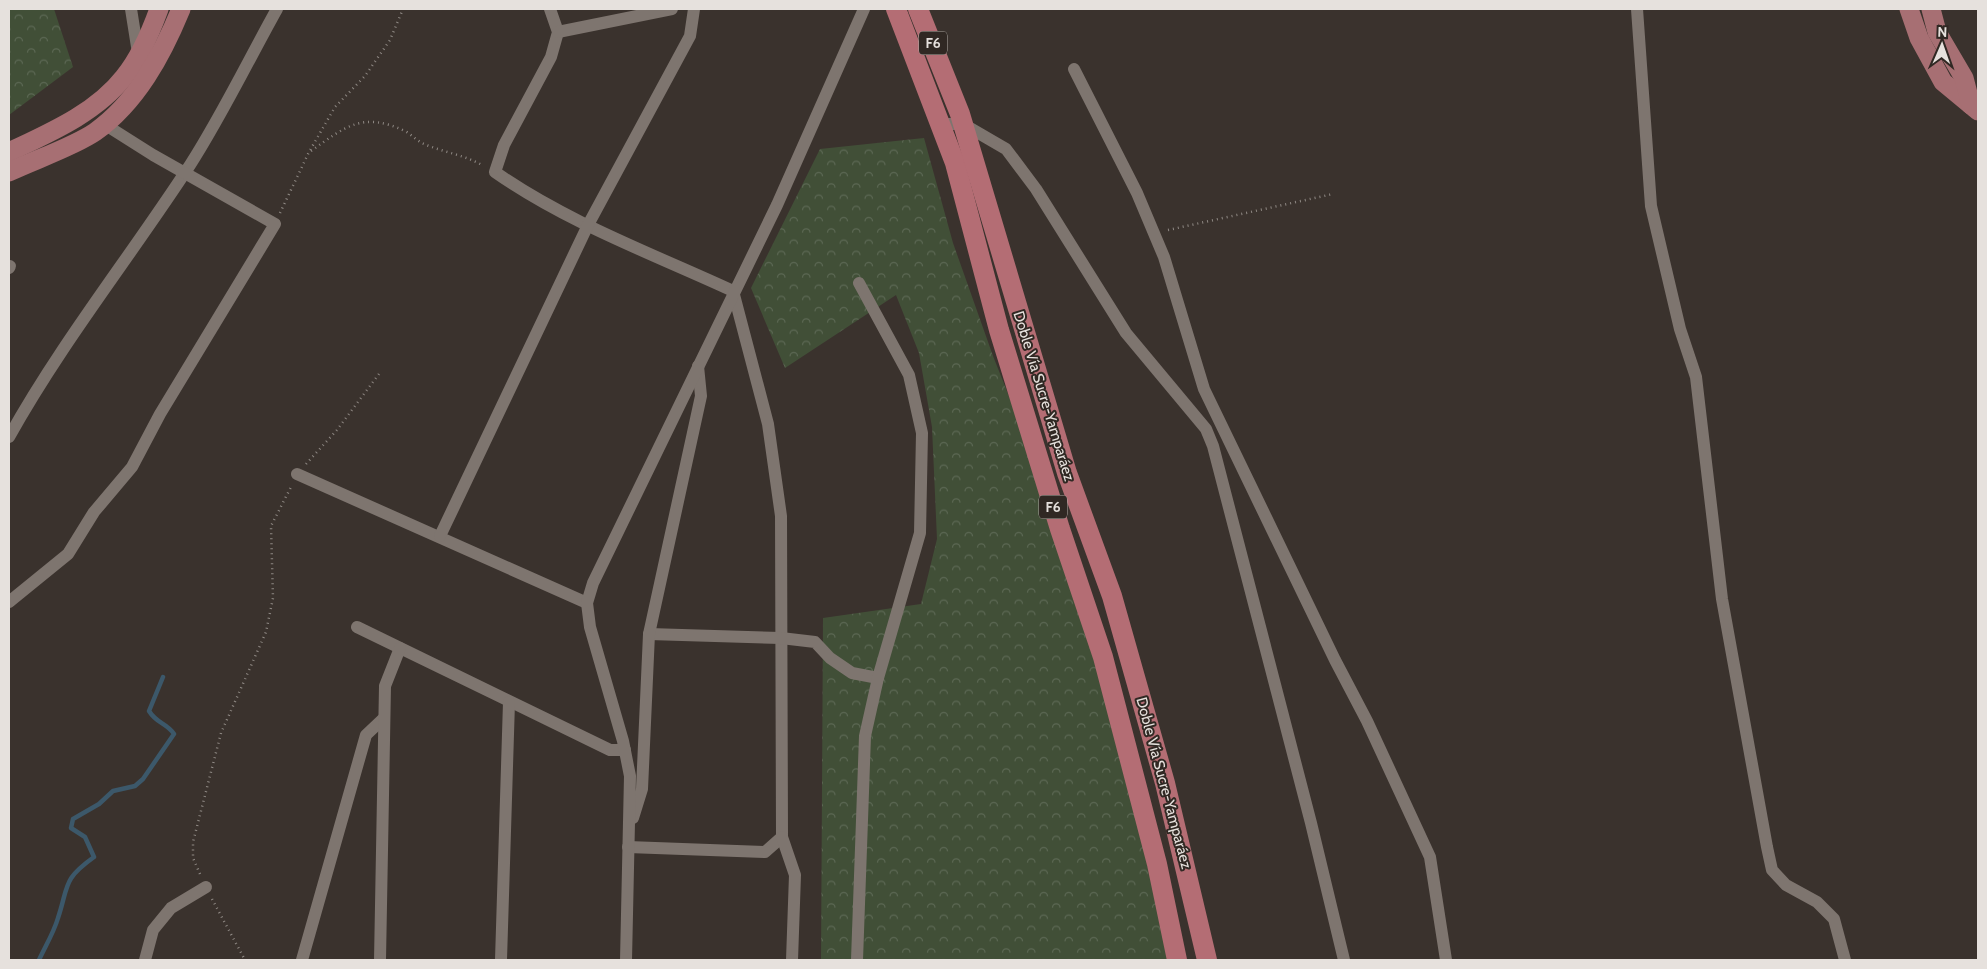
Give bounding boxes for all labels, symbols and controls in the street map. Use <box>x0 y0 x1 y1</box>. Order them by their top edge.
north arrow <box>1917 20 1967 70</box>
text: N <box>1937 23 1948 41</box>
road number: F6 <box>919 32 947 54</box>
street label: Doble Vía Sucre-Yamparáez <box>1010 309 1078 483</box>
road number: F6 <box>1039 496 1067 518</box>
street label: Doble Vía Sucre-Yamparáez <box>1132 695 1196 871</box>

